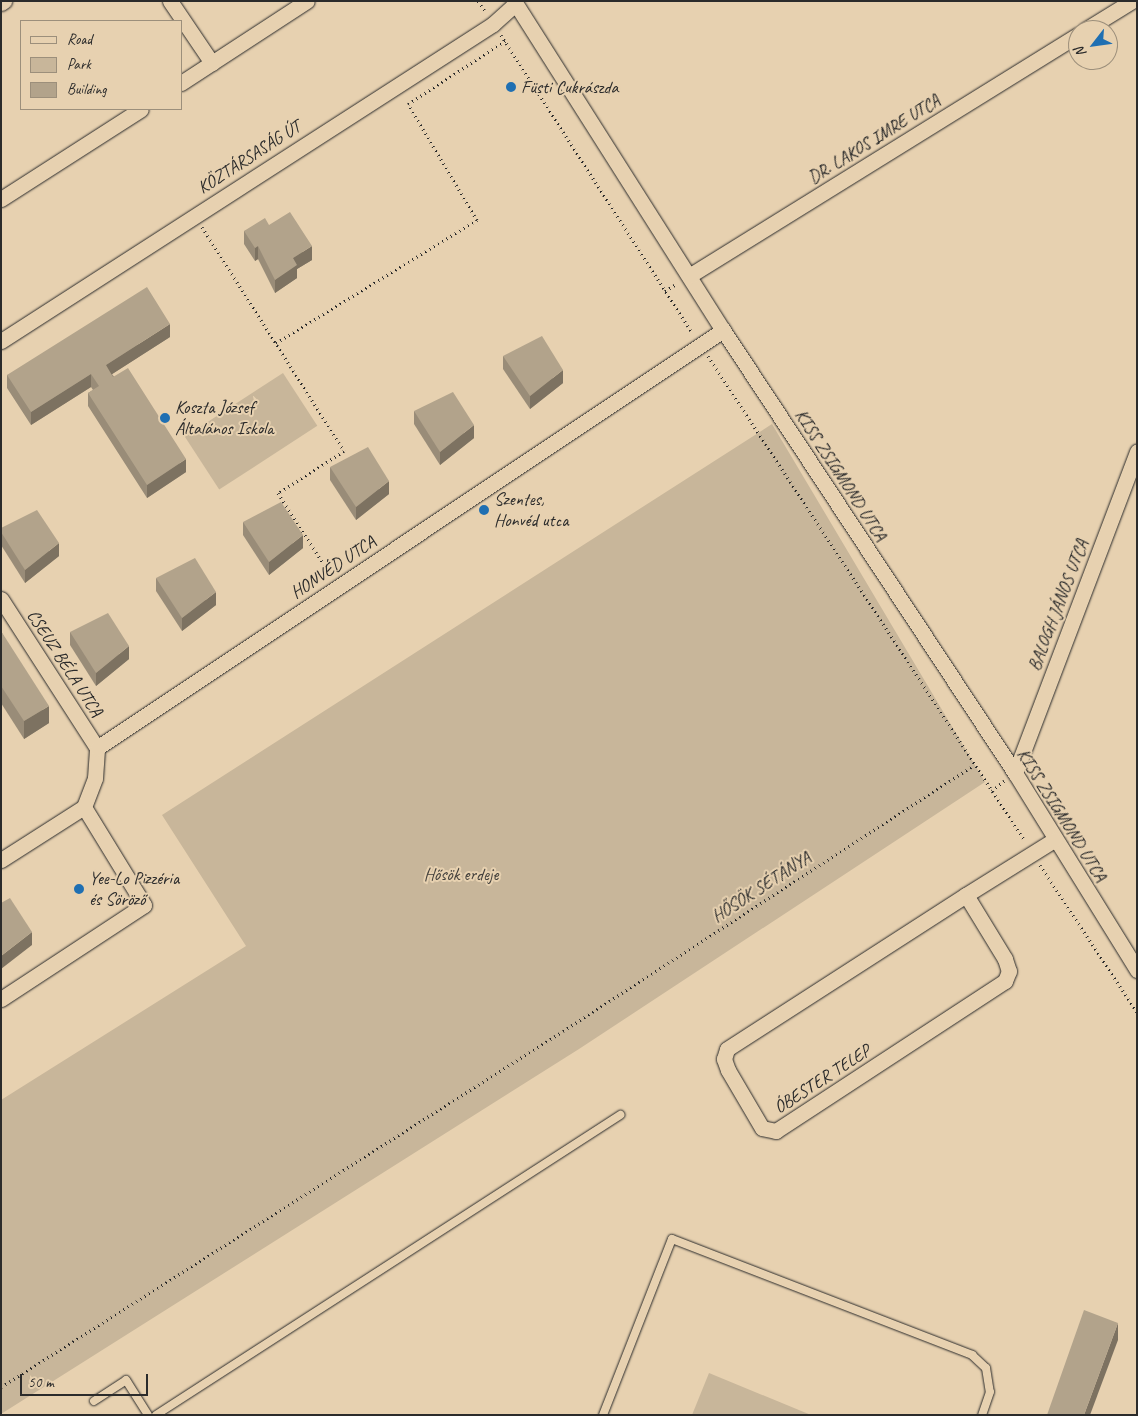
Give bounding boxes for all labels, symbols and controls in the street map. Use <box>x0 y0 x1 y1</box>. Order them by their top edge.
legend <box>20 20 182 110</box>
north arrow <box>1068 20 1118 70</box>
text: Road <box>67 30 92 49</box>
text: N <box>1071 44 1090 60</box>
text: Park <box>67 55 91 74</box>
place label: Füsti Cukrászda <box>521 76 618 98</box>
text: Building <box>67 80 106 99</box>
marker: Füsti Cukrászda <box>505 81 517 93</box>
street label: DR. LAKOS IMRE UTCA <box>803 89 945 189</box>
street label: KÖZTÁRSASÁG ÚT <box>193 116 305 198</box>
place label: Koszta József Általános Iskola <box>175 397 273 439</box>
street label: KISS ZSIGMOND UTCA <box>790 405 892 545</box>
marker: Koszta József Általános Iskola <box>159 412 171 424</box>
place label: Szentes, Honvéd utca <box>494 489 568 532</box>
marker: Szentes, Honvéd utca <box>478 504 490 516</box>
street label: HONVÉD UTCA <box>287 531 379 603</box>
street label: BALOGH JÁNOS UTCA <box>1023 536 1093 674</box>
street label: CSEUZ BÉLA UTCA <box>22 605 108 721</box>
street label: KISS ZSIGMOND UTCA <box>1012 745 1112 885</box>
street label: HŐSÖK SÉTÁNYA <box>707 847 815 927</box>
park label: Hősök erdeje <box>424 863 498 885</box>
place label: Yee-Lo Pizzéria és Söröző <box>89 868 179 911</box>
marker: Yee-Lo Pizzéria és Söröző <box>73 883 85 895</box>
street label: ÓBESTER TELEP <box>770 1040 874 1118</box>
scale bar <box>22 1364 150 1396</box>
text: 50 m <box>28 1373 54 1392</box>

